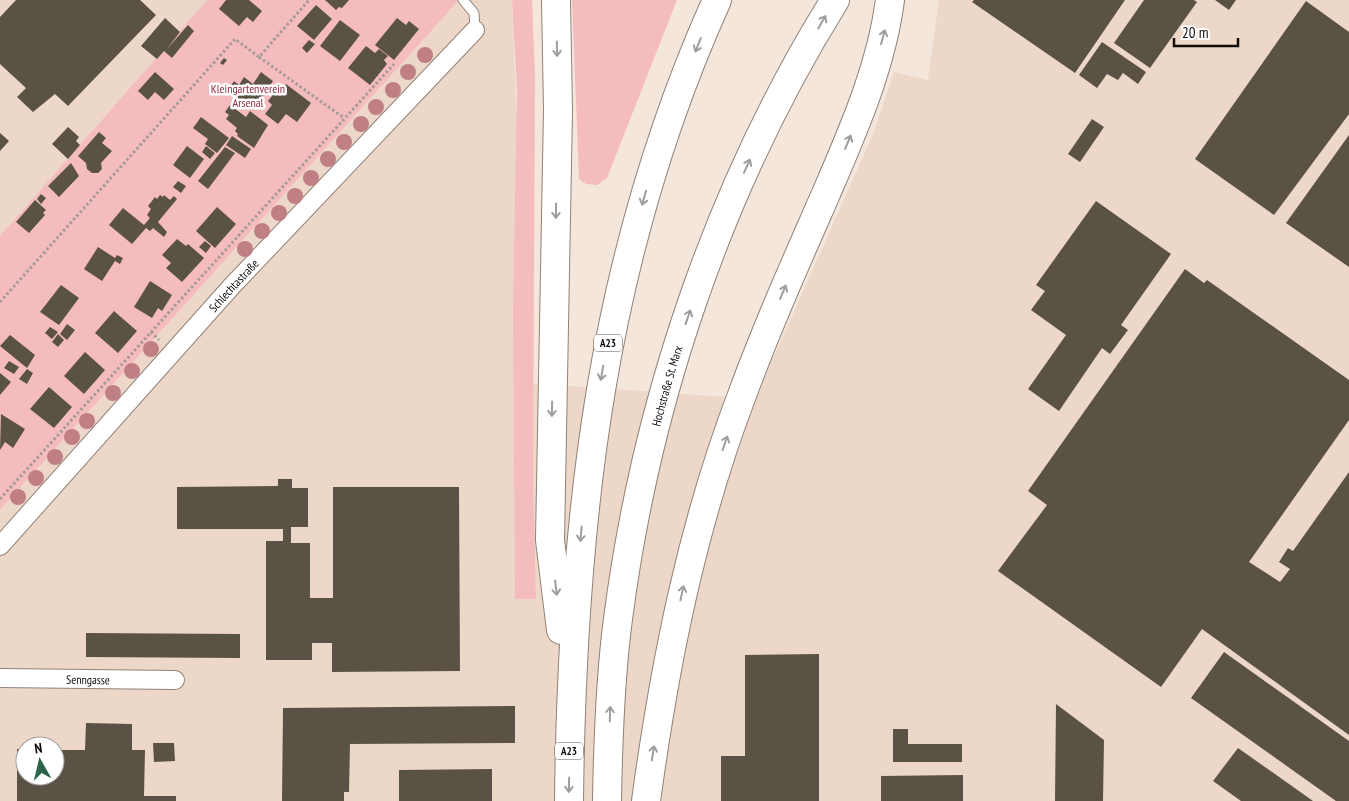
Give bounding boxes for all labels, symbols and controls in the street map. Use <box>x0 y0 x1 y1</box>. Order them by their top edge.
one-way arrow <box>818 15 827 30</box>
scale bar <box>1174 15 1238 47</box>
text: 20 m <box>1182 23 1208 42</box>
one-way arrow <box>879 30 889 46</box>
one-way arrow <box>692 37 702 52</box>
one-way arrow <box>552 40 562 56</box>
park label: Kleingartenverein Arsenal <box>211 81 285 110</box>
one-way arrow <box>844 135 853 150</box>
one-way arrow <box>743 159 753 174</box>
one-way arrow <box>638 190 648 206</box>
one-way arrow <box>551 202 561 219</box>
street label: Schlechtastraße <box>205 256 261 315</box>
one-way arrow <box>779 285 789 300</box>
one-way arrow <box>684 310 693 326</box>
road number: A23 <box>594 334 622 352</box>
street label: Hochstraße St. Marx <box>648 343 685 428</box>
one-way arrow <box>597 365 607 381</box>
one-way arrow <box>548 400 557 416</box>
one-way arrow <box>721 436 730 451</box>
one-way arrow <box>576 526 586 542</box>
one-way arrow <box>551 580 561 596</box>
one-way arrow <box>678 585 687 601</box>
street label: Senngasse <box>66 671 110 687</box>
one-way arrow <box>605 706 614 722</box>
north arrow <box>15 736 65 786</box>
text: N <box>33 739 43 758</box>
road number: A23 <box>555 742 583 759</box>
one-way arrow <box>649 745 659 761</box>
one-way arrow <box>564 776 574 793</box>

